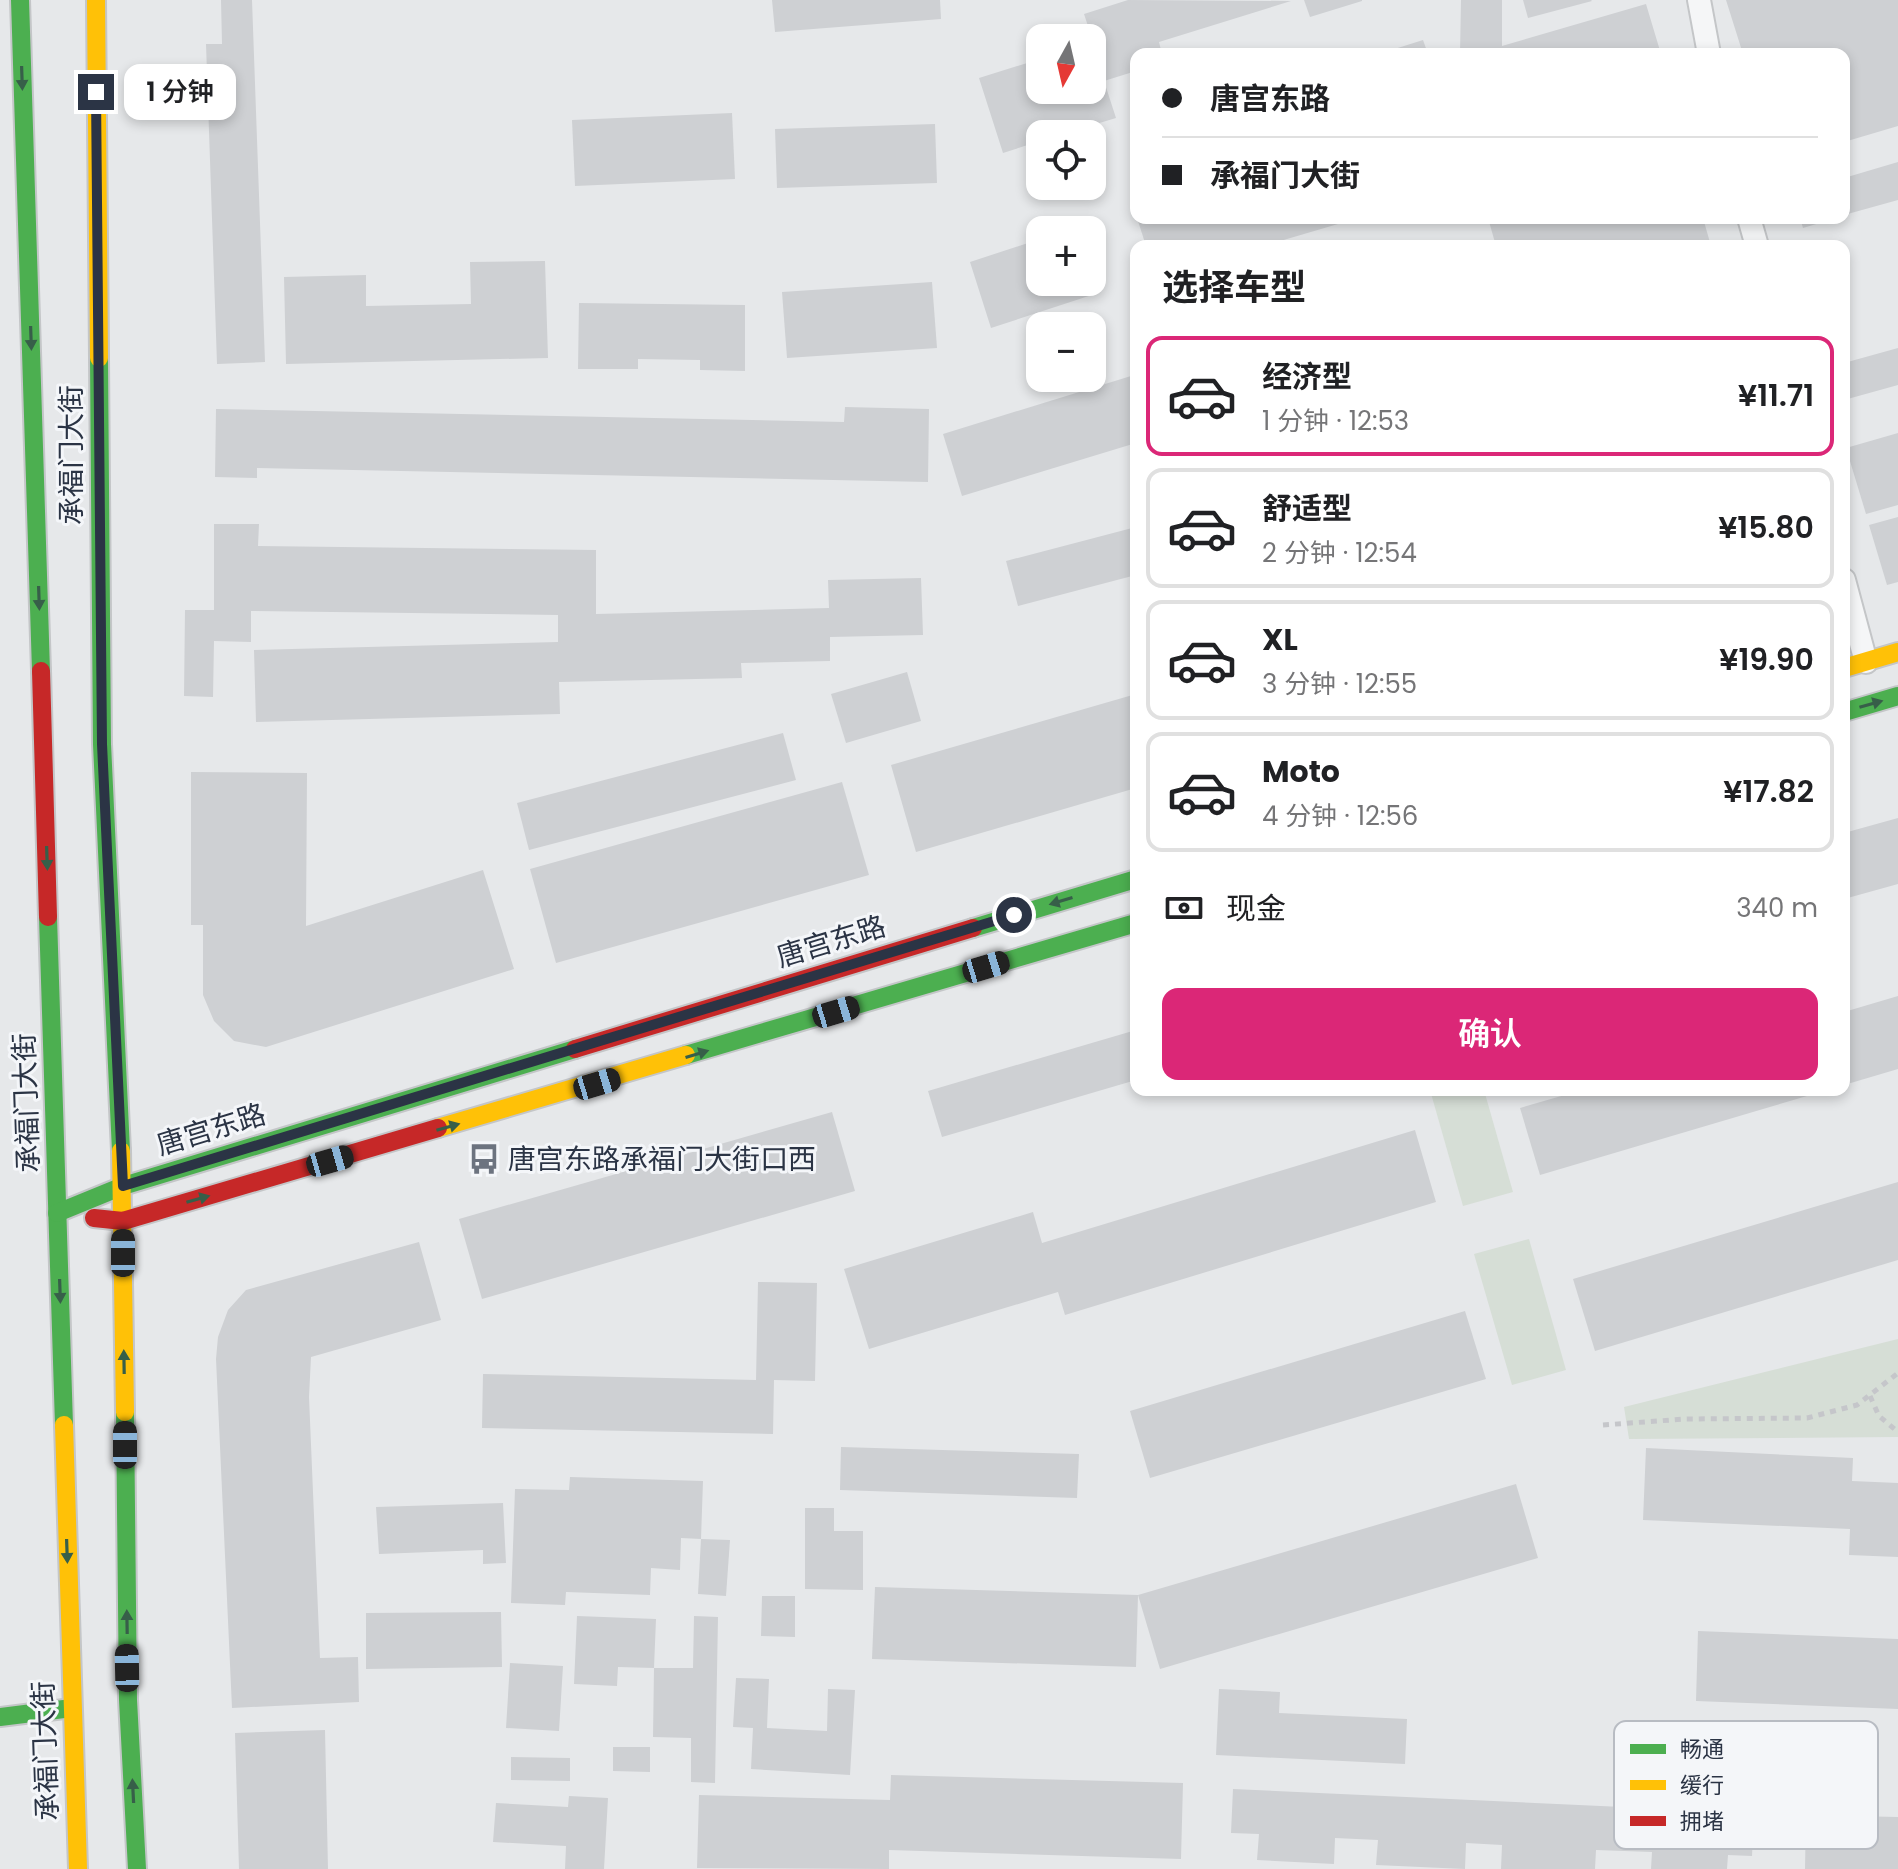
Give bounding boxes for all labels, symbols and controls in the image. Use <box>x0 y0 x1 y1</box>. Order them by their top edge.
north arrow <box>1026 24 1106 104</box>
map controls <box>1026 24 1106 392</box>
callout: 1 分钟 <box>124 64 236 120</box>
one-way arrow <box>16 66 29 91</box>
route end <box>78 74 114 110</box>
text: 1 分钟 <box>146 74 214 110</box>
text: 唐宫东路 <box>1210 77 1330 120</box>
button: locate <box>1026 120 1106 200</box>
text: 承福门大街 <box>1210 154 1360 197</box>
button: + <box>1026 216 1106 296</box>
text: 选择车型 <box>1162 262 1306 313</box>
button: − <box>1026 312 1106 392</box>
one-way arrow <box>25 326 37 351</box>
text: 经济型 <box>1262 355 1352 398</box>
icon: car <box>1166 360 1238 432</box>
text: ¥11.71 <box>1738 374 1814 417</box>
street label: 承福门大街 <box>52 385 91 525</box>
text: 1 分钟 · 12:53 <box>1262 403 1409 439</box>
text: 舒适型 <box>1262 487 1352 530</box>
icon: car <box>1166 492 1238 564</box>
text: ¥15.80 <box>1718 506 1814 549</box>
text: 2 分钟 · 12:54 <box>1262 535 1417 571</box>
one-way arrow <box>33 586 46 611</box>
text: XL <box>1262 618 1298 661</box>
icon: car <box>1166 624 1238 696</box>
text: ¥19.90 <box>1719 638 1814 681</box>
text: 3 分钟 · 12:55 <box>1262 666 1417 702</box>
one-way arrow <box>1859 697 1883 710</box>
text: Moto <box>1262 750 1340 793</box>
icon: car <box>1166 756 1238 828</box>
text: ¥17.82 <box>1723 770 1814 813</box>
text: 4 分钟 · 12:56 <box>1262 798 1418 834</box>
one-way arrow <box>40 846 53 871</box>
icon: cash <box>1162 886 1206 930</box>
text: 现金 <box>1226 887 1286 930</box>
text: 340 m <box>1736 890 1818 926</box>
one-way arrow <box>1049 895 1073 908</box>
route start <box>996 897 1032 933</box>
street label: 唐宫东路 <box>772 906 890 977</box>
car <box>960 949 1012 985</box>
button: 确认 <box>1162 988 1818 1080</box>
car <box>810 994 862 1030</box>
street label: 承福门大街 <box>5 1032 48 1174</box>
one-way arrow <box>686 1047 710 1060</box>
car <box>571 1066 623 1102</box>
street label: 唐宫东路 <box>152 1094 270 1165</box>
one-way arrow <box>436 1120 460 1133</box>
place label: 唐宫东路承福门大街口西 <box>508 1140 816 1179</box>
bus stop icon: 唐宫东路承福门大街口西 <box>467 1142 501 1176</box>
car <box>304 1143 356 1179</box>
one-way arrow <box>187 1192 211 1205</box>
car <box>111 1229 135 1277</box>
one-way arrow <box>53 1279 66 1304</box>
one-way arrow <box>118 1349 131 1374</box>
car <box>113 1421 137 1469</box>
one-way arrow <box>61 1539 74 1564</box>
one-way arrow <box>121 1609 133 1634</box>
car <box>115 1644 139 1692</box>
street label: 承福门大街 <box>24 1680 67 1822</box>
legend <box>1614 1721 1878 1849</box>
text: 畅通 <box>1680 1734 1724 1765</box>
text: 缓行 <box>1680 1770 1724 1801</box>
one-way arrow <box>126 1778 139 1803</box>
text: 拥堵 <box>1680 1806 1724 1837</box>

